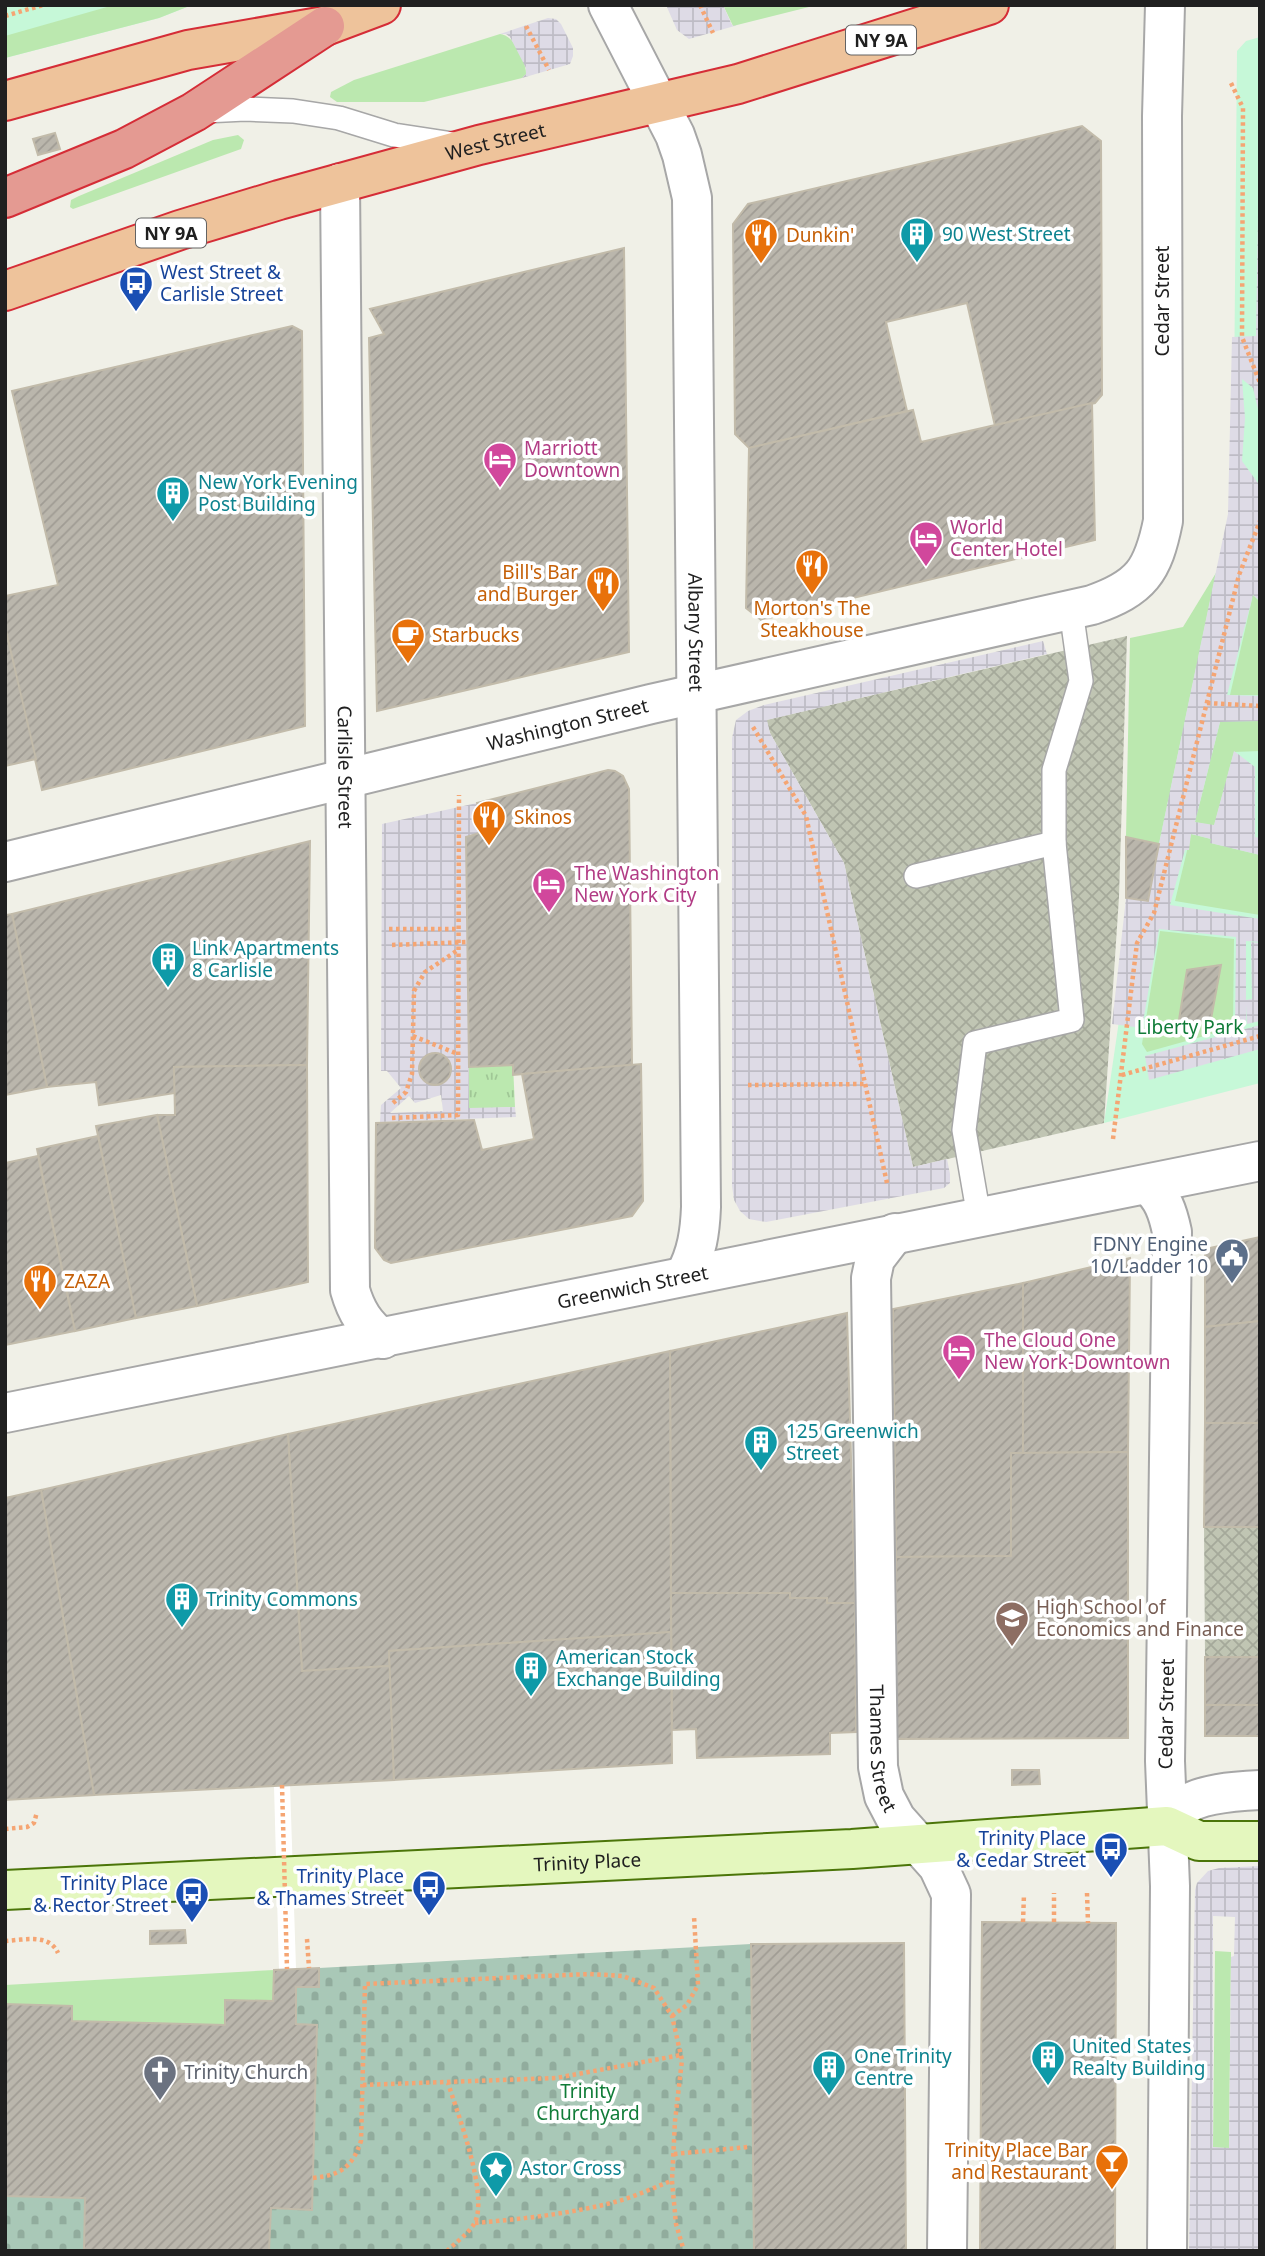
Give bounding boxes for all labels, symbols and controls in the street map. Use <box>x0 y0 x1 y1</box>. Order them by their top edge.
road number: NY 9A <box>846 26 916 55</box>
street label: West Street <box>443 117 548 167</box>
building icon: 90 West Street <box>898 215 936 264</box>
restaurant icon: Dunkin' <box>742 216 780 265</box>
road number: NY 9A <box>136 218 206 247</box>
place label: 90 West Street <box>942 221 1071 247</box>
place label: Dunkin' <box>786 222 854 248</box>
street label: Cedar Street <box>1149 245 1175 356</box>
place label: West Street & Carlisle Street <box>160 259 283 307</box>
bus stop icon: West Street & Carlisle Street <box>117 264 155 313</box>
place label: Marriott Downtown <box>524 435 620 483</box>
hotel icon: Marriott Downtown <box>481 440 519 489</box>
place label: New York Evening Post Building <box>198 469 358 517</box>
building icon: New York Evening Post Building <box>154 474 192 523</box>
place label: World Center Hotel <box>950 514 1063 562</box>
hotel icon: World Center Hotel <box>907 519 945 568</box>
restaurant icon: Morton's The Steakhouse <box>793 547 831 596</box>
place label: Bill's Bar and Burger <box>477 559 578 607</box>
restaurant icon: Bill's Bar and Burger <box>584 564 622 613</box>
street label: Albany Street <box>682 573 709 692</box>
place label: Morton's The Steakhouse <box>753 595 871 643</box>
cafe icon: Starbucks <box>389 616 427 665</box>
place label: Starbucks <box>432 622 520 648</box>
street label: Washington Street <box>484 692 651 757</box>
street label: Carlisle Street <box>332 705 359 829</box>
restaurant icon: Skinos <box>470 798 508 847</box>
place label: Skinos <box>514 804 572 830</box>
place label: The Washington New York City <box>574 860 719 908</box>
hotel icon: The Washington New York City <box>530 865 568 914</box>
place label: Link Apartments 8 Carlisle <box>192 935 339 983</box>
building icon: Link Apartments 8 Carlisle <box>149 940 187 989</box>
park label: Liberty Park <box>1137 1014 1243 1040</box>
place label: FDNY Engine 10/Ladder 10 <box>1090 1231 1208 1279</box>
public building icon: FDNY Engine 10/Ladder 10 <box>1213 1236 1251 1285</box>
street label: Greenwich Street <box>555 1259 710 1315</box>
restaurant icon: ZAZA <box>21 1262 59 1311</box>
place label: ZAZA <box>64 1268 111 1294</box>
place label: The Cloud One New York-Downtown <box>984 1327 1170 1375</box>
hotel icon: The Cloud One New York-Downtown <box>940 1332 978 1381</box>
place label: 125 Greenwich Street <box>786 1418 919 1466</box>
building icon: 125 Greenwich Street <box>742 1423 780 1472</box>
building icon: Trinity Commons <box>163 1580 201 1629</box>
place label: Trinity Commons <box>206 1586 358 1612</box>
place label: High School of Economics and Finance <box>1036 1594 1244 1642</box>
school or university icon: High School of Economics and Finance <box>993 1599 1031 1648</box>
place label: American Stock Exchange Building <box>556 1644 721 1692</box>
building icon: American Stock Exchange Building <box>512 1649 550 1698</box>
street label: Cedar Street <box>1152 1658 1180 1770</box>
street label: Thames Street <box>864 1684 903 1817</box>
place label: Trinity Place & Cedar Street <box>956 1825 1086 1873</box>
bus stop icon: Trinity Place & Cedar Street <box>1092 1830 1130 1879</box>
street label: Trinity Place <box>533 1846 642 1877</box>
place label: Trinity Place & Thames Street <box>257 1863 404 1911</box>
bus stop icon: Trinity Place & Thames Street <box>410 1868 448 1917</box>
place label: Trinity Place & Rector Street <box>33 1870 168 1918</box>
bus stop icon: Trinity Place & Rector Street <box>173 1875 211 1924</box>
place label: United States Realty Building <box>1072 2033 1206 2081</box>
building icon: United States Realty Building <box>1029 2038 1067 2087</box>
place label: One Trinity Centre <box>854 2043 952 2091</box>
building icon: One Trinity Centre <box>810 2048 848 2097</box>
church icon: Trinity Church <box>141 2053 179 2102</box>
place label: Trinity Church <box>184 2059 308 2085</box>
park label: Trinity Churchyard <box>536 2078 640 2126</box>
place label: Trinity Place Bar and Restaurant <box>945 2137 1088 2185</box>
bar icon: Trinity Place Bar and Restaurant <box>1093 2142 1131 2191</box>
place icon: Astor Cross <box>477 2149 515 2198</box>
place label: Astor Cross <box>520 2155 622 2181</box>

